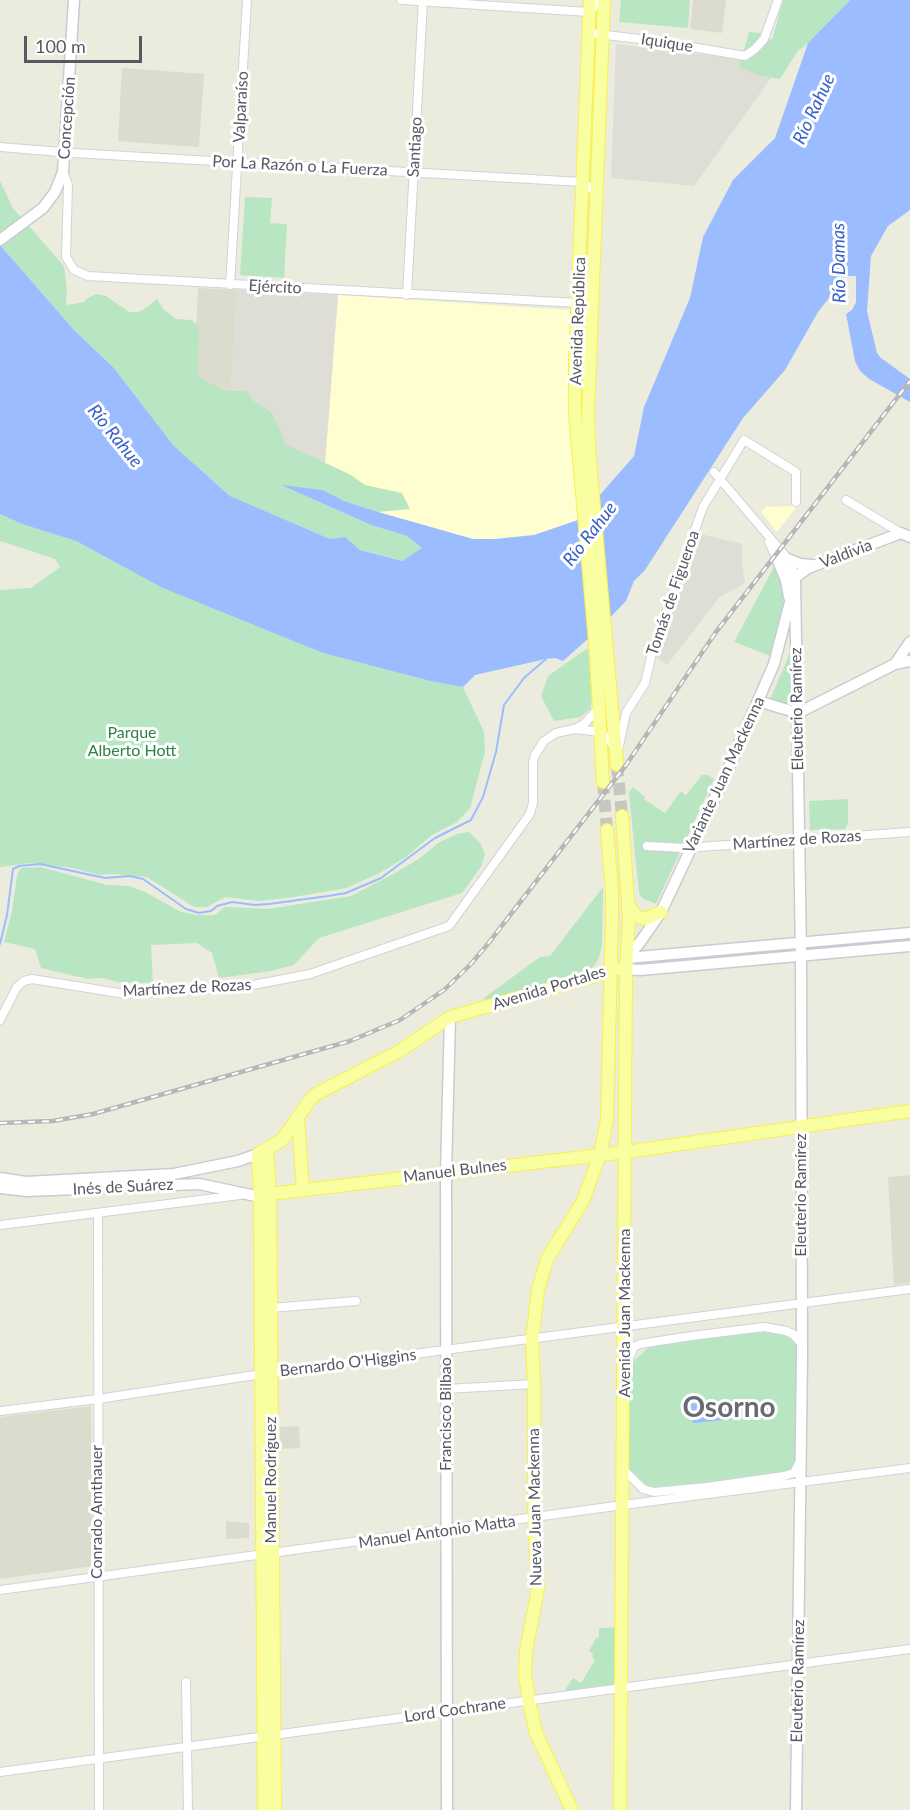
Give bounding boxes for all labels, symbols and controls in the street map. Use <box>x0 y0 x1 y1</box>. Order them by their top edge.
scale bar <box>27 24 146 62</box>
street label: Iquique <box>640 29 694 57</box>
text: 100 m <box>35 35 86 57</box>
water label: Río Rahue <box>788 70 840 148</box>
street label: Valparaíso <box>230 71 252 143</box>
street label: Concepción <box>55 76 79 160</box>
street label: Santiago <box>404 116 426 178</box>
street label: Por La Razón o La Fuerza <box>212 152 388 180</box>
water label: Río Damas <box>827 223 851 303</box>
street label: Avenida República <box>566 256 590 386</box>
street label: Ejército <box>248 276 302 298</box>
water label: Río Rahue <box>83 400 147 472</box>
water label: Río Rahue <box>558 498 622 570</box>
street label: Tomás de Figueroa <box>643 528 703 658</box>
street label: Valdivia <box>817 535 875 573</box>
street label: Eleuterio Ramírez <box>786 647 808 771</box>
street label: Variante Juan Mackenna <box>679 694 769 856</box>
park label: Parque Alberto Hott <box>88 723 176 761</box>
street label: Martínez de Rozas <box>732 826 862 854</box>
street label: Avenida Portales <box>490 962 608 1014</box>
street label: Martínez de Rozas <box>122 975 252 1001</box>
street label: Eleuterio Ramírez <box>791 1133 811 1257</box>
street label: Manuel Bulnes <box>402 1155 508 1187</box>
street label: Inés de Suárez <box>72 1175 174 1199</box>
street label: Avenida Juan Mackenna <box>615 1228 635 1398</box>
street label: Bernardo O'Higgins <box>279 1345 417 1381</box>
street label: Francisco Bilbao <box>436 1357 456 1471</box>
district label: Osorno <box>682 1391 776 1425</box>
street label: Manuel Rodríguez <box>261 1417 281 1543</box>
street label: Nueva Juan Mackenna <box>524 1428 546 1586</box>
street label: Conrado Amthauer <box>87 1445 107 1579</box>
street label: Manuel Antonio Matta <box>357 1511 517 1553</box>
street label: Eleuterio Ramírez <box>787 1619 809 1743</box>
street label: Lord Cochrane <box>403 1693 507 1727</box>

